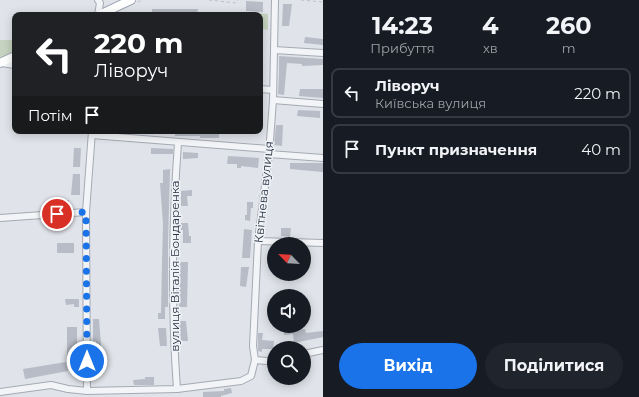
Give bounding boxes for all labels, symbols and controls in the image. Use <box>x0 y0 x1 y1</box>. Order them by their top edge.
text: 14:23 <box>372 11 433 40</box>
text: 4 <box>482 11 499 40</box>
text: 260 <box>546 11 592 40</box>
text: 220 m <box>94 26 183 60</box>
icon: left <box>28 28 80 80</box>
text: Прибуття <box>370 40 435 56</box>
text: хв <box>483 40 498 56</box>
text: m <box>562 40 576 56</box>
text: Ліворуч <box>94 60 168 82</box>
text: Ліворуч <box>375 76 440 95</box>
icon: left <box>341 82 363 104</box>
text: 220 m <box>574 84 621 103</box>
text: Київська вулиця <box>375 95 486 111</box>
icon: arrive <box>81 104 103 126</box>
text: Потім <box>28 106 73 125</box>
icon: arrive <box>341 138 363 160</box>
street label: Квітнева вулиця <box>251 140 276 244</box>
text: Пункт призначення <box>375 140 537 159</box>
text: 40 m <box>581 140 621 159</box>
street label: вулиця Віталія Бондаренка <box>167 180 182 352</box>
pin <box>40 197 74 231</box>
icon: arrive <box>46 203 68 225</box>
north arrow <box>267 237 311 281</box>
map controls <box>267 237 311 385</box>
button: sound <box>267 289 311 333</box>
position arrow <box>66 340 108 382</box>
button: search <box>267 341 311 385</box>
button: Вихід <box>339 343 477 389</box>
button: Поділитися <box>485 343 623 389</box>

